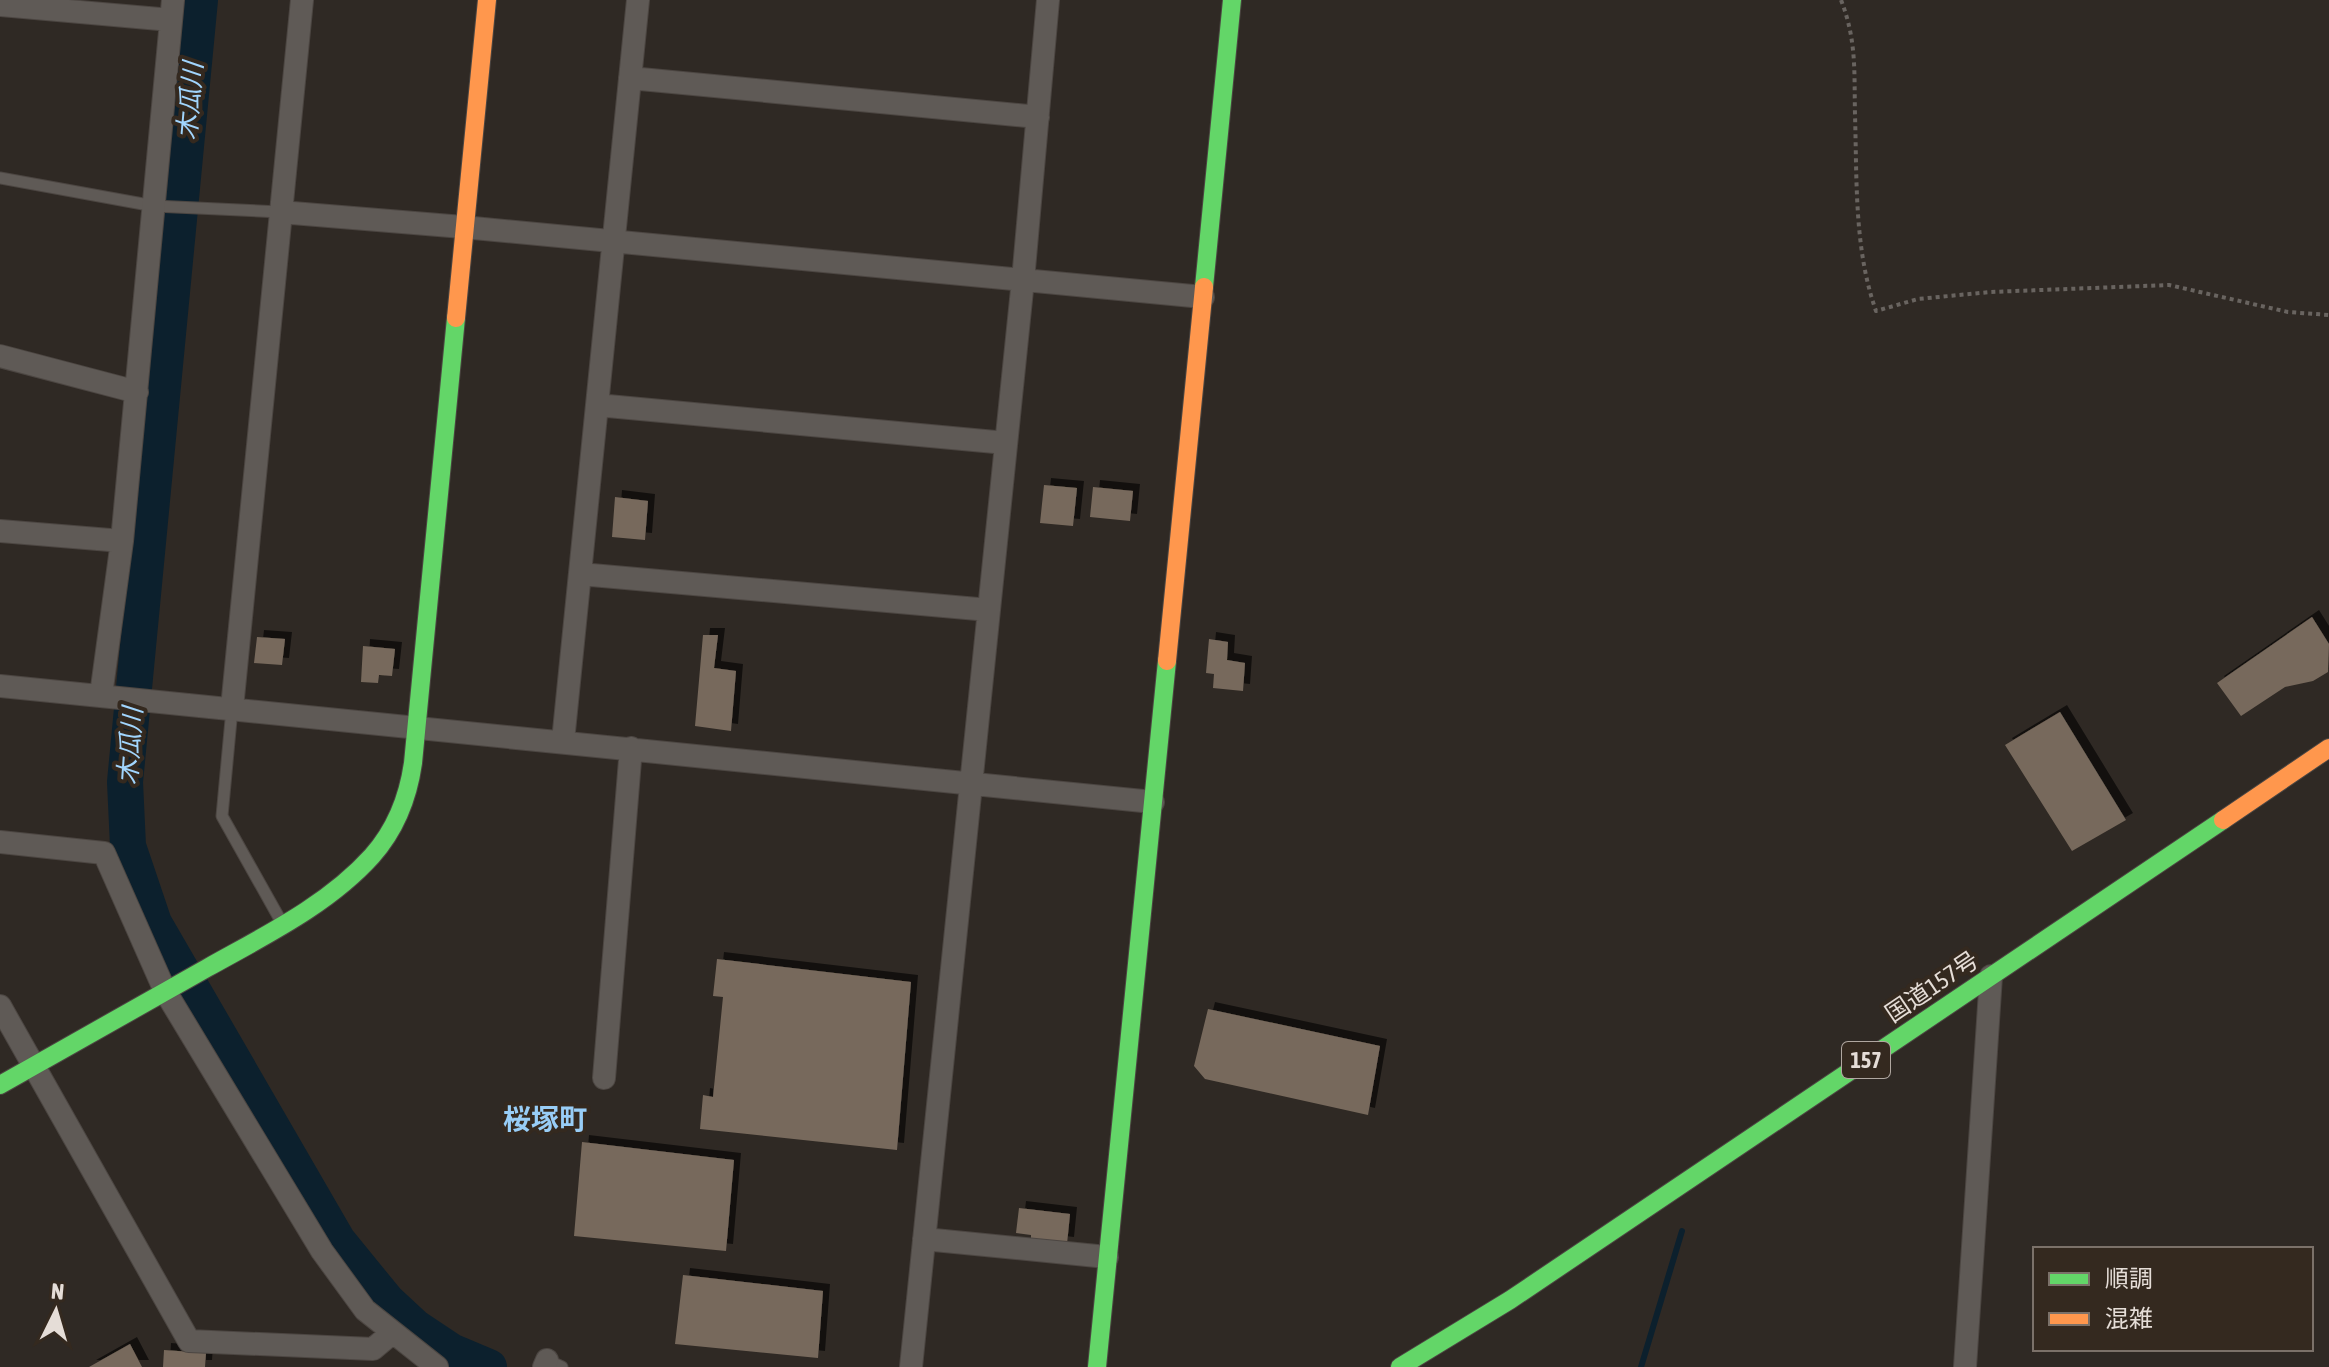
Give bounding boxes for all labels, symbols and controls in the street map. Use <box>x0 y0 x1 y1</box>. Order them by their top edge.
water label: 木瓜川 <box>172 58 209 141</box>
water label: 木瓜川 <box>112 703 148 786</box>
street label: 国道157号 <box>1880 946 1983 1027</box>
road number: 157 <box>1842 1042 1890 1078</box>
district label: 桜塚町 <box>503 1103 587 1135</box>
legend <box>2033 1247 2313 1351</box>
text: 順調 <box>2105 1265 2153 1292</box>
north arrow <box>16 1271 96 1351</box>
text: N <box>50 1278 65 1305</box>
text: 混雑 <box>2105 1305 2153 1332</box>

